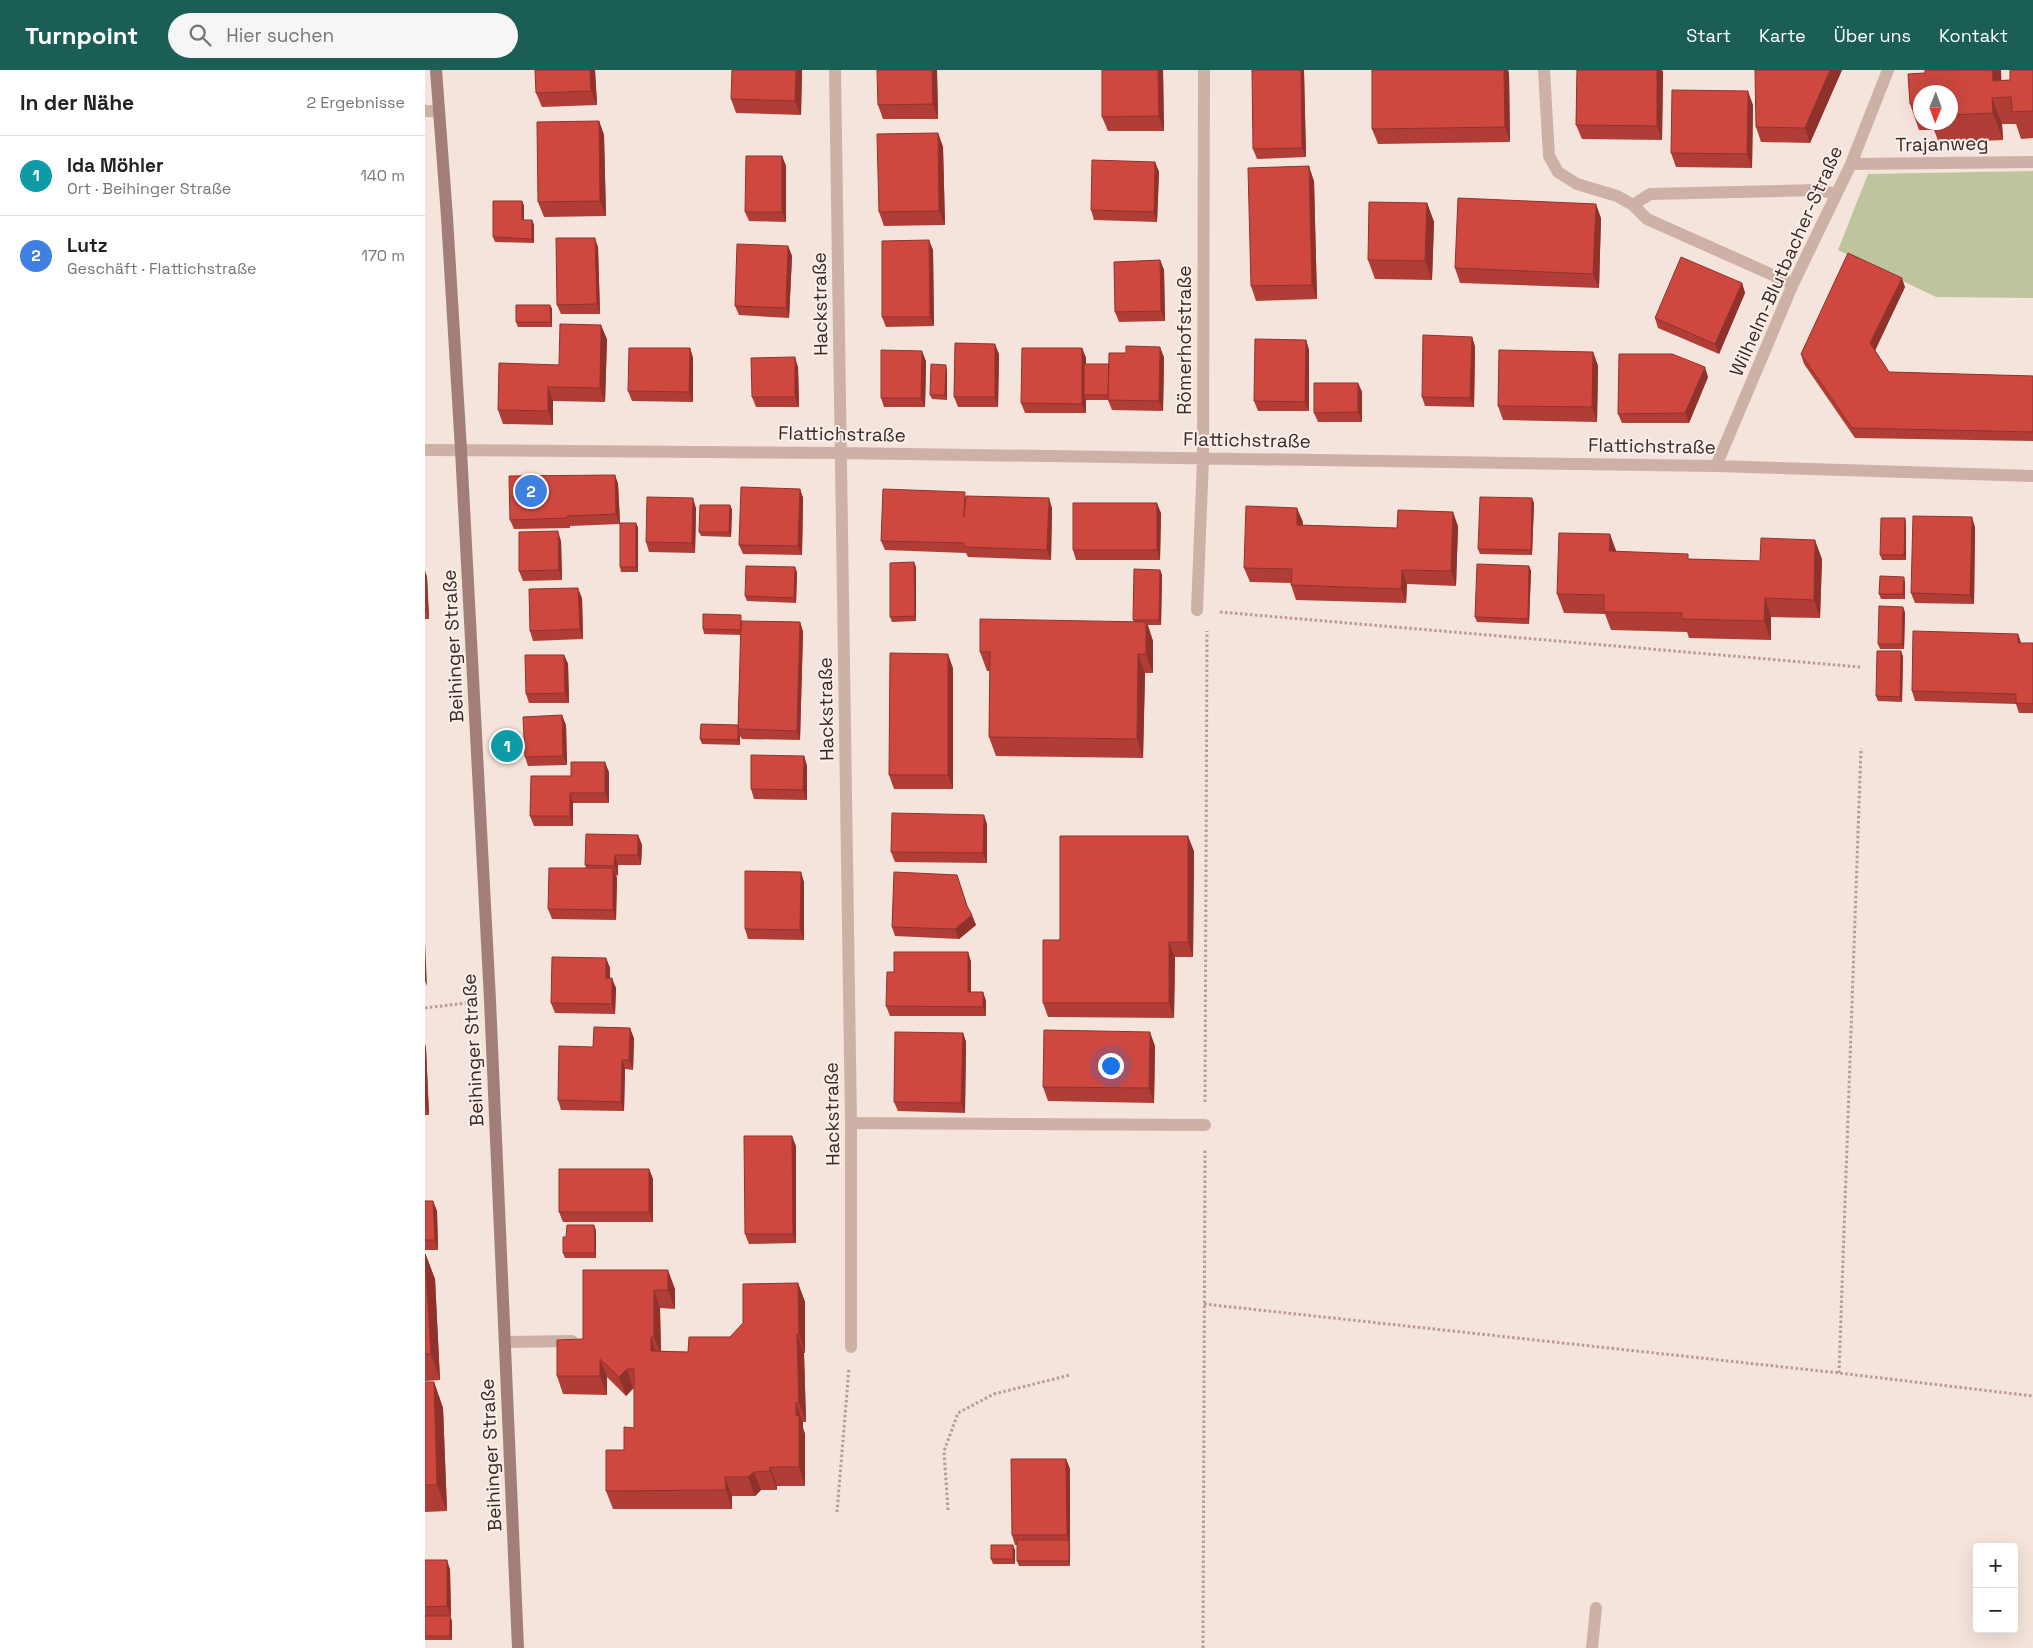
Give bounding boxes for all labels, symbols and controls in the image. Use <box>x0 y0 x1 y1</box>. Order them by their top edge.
search box <box>168 13 518 58</box>
text: Turnpoint <box>25 20 138 51</box>
icon: search <box>186 21 214 49</box>
text: Hier suchen <box>226 23 334 48</box>
text: Start <box>1686 24 1731 47</box>
text: Karte <box>1759 24 1806 47</box>
text: Über uns <box>1834 24 1911 47</box>
text: Kontakt <box>1939 24 2008 47</box>
north arrow <box>1913 85 1958 130</box>
text: In der Nähe <box>20 89 134 116</box>
text: 2 Ergebnisse <box>306 92 405 113</box>
street label: Trajanweg <box>1895 131 1989 157</box>
street label: Wilhelm-Blutbacher-Straße <box>1724 142 1848 380</box>
text: Ida Möhler <box>67 153 164 178</box>
text: 1 <box>32 165 40 186</box>
text: 140 m <box>360 165 405 186</box>
text: Ort · Beihinger Straße <box>67 178 231 199</box>
text: Lutz <box>67 233 108 258</box>
text: 2 <box>31 245 41 266</box>
text: 170 m <box>361 245 405 266</box>
street label: Hackstraße <box>807 252 833 356</box>
text: Geschäft · Flattichstraße <box>67 258 257 279</box>
street label: Römerhofstraße <box>1172 265 1197 415</box>
street label: Flattichstraße <box>778 420 906 448</box>
street label: Flattichstraße <box>1183 426 1311 454</box>
street label: Flattichstraße <box>1588 432 1716 460</box>
pin: 2 <box>515 472 547 510</box>
street label: Beihinger Straße <box>437 569 469 723</box>
street label: Hackstraße <box>813 657 839 761</box>
pin: 1 <box>491 727 523 765</box>
street label: Beihinger Straße <box>457 973 489 1127</box>
your location <box>1098 1053 1124 1079</box>
street label: Hackstraße <box>819 1062 845 1166</box>
street label: Beihinger Straße <box>475 1378 507 1532</box>
map controls <box>1973 1543 2018 1633</box>
button: + <box>1973 1543 2018 1588</box>
button: − <box>1973 1588 2018 1633</box>

